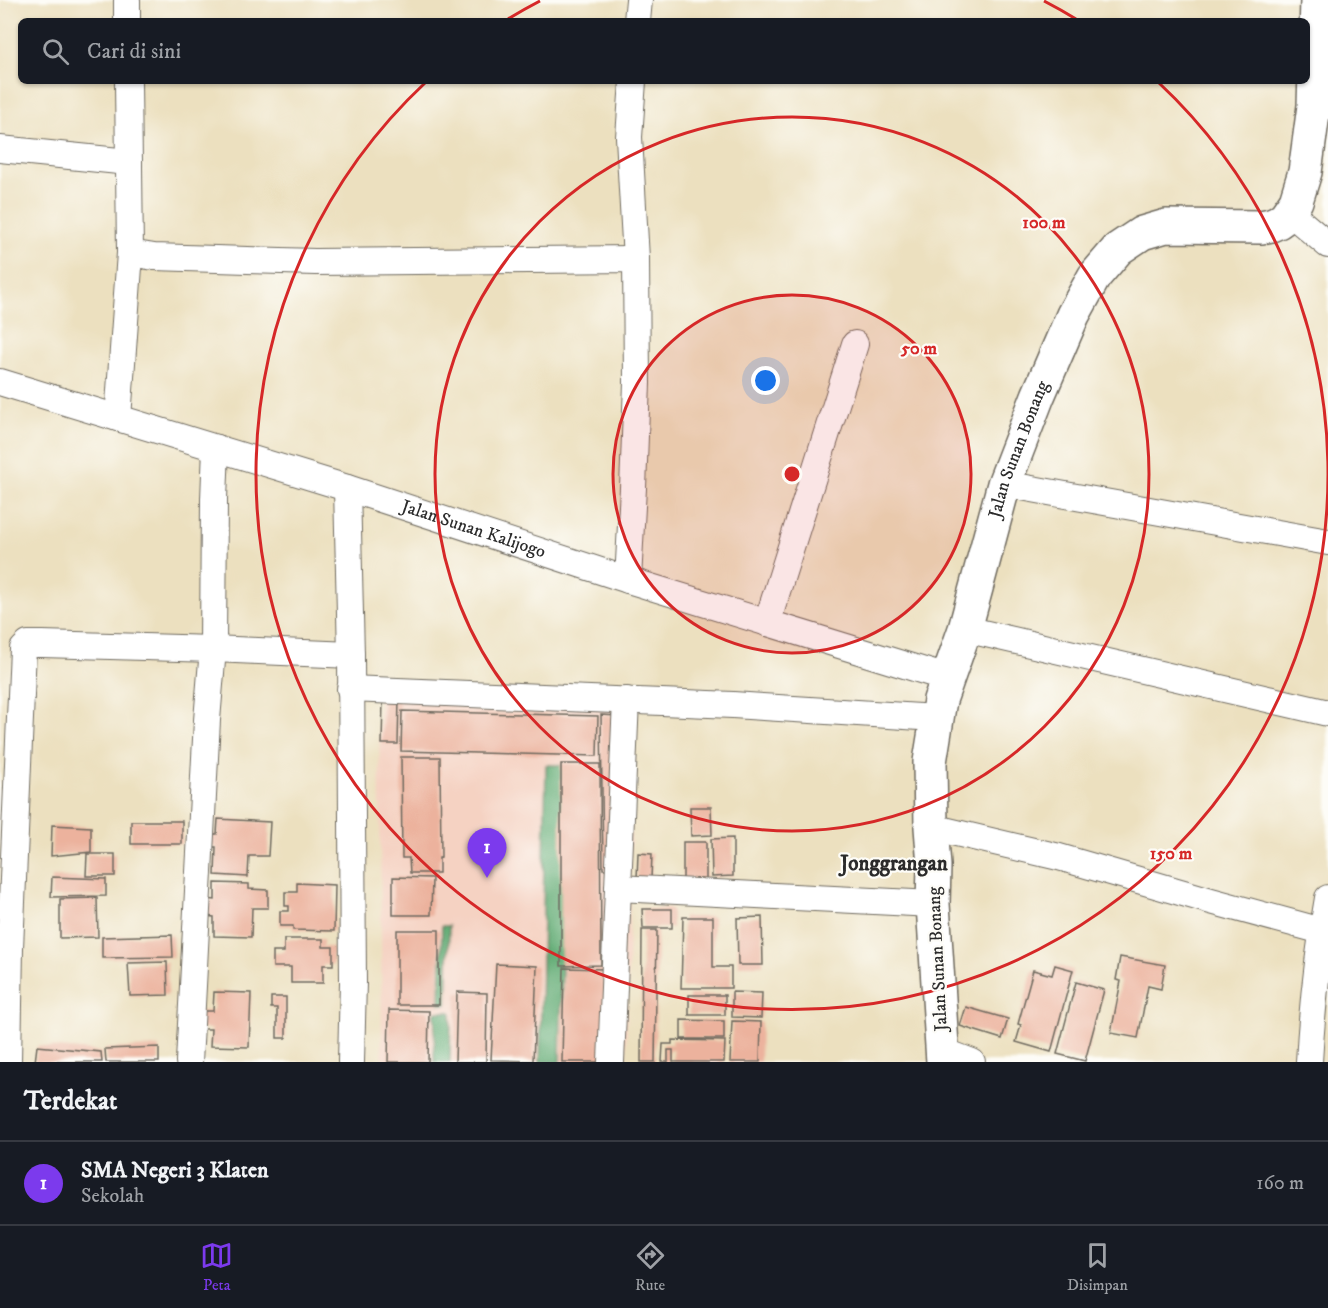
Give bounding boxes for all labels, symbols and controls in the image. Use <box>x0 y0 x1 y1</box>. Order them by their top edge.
search box <box>18 18 1310 84</box>
icon: search <box>39 35 72 68</box>
text: Cari di sini <box>87 38 181 65</box>
text: 100 m <box>1022 212 1066 234</box>
text: 50 m <box>900 338 937 360</box>
your location <box>751 366 780 395</box>
street label: Jalan Sunan Bonang <box>984 377 1054 523</box>
centre of rings <box>782 464 802 484</box>
street label: Jalan Sunan Kalijogo <box>397 495 549 563</box>
pin: 1 <box>468 828 506 878</box>
text: 150 m <box>1150 843 1193 865</box>
district label: Jonggrangan <box>838 851 949 877</box>
street label: Jalan Sunan Bonang <box>923 886 953 1034</box>
text: Terdekat <box>24 1085 117 1118</box>
text: SMA Negeri 3 Klaten <box>81 1157 269 1184</box>
text: 1 <box>40 1171 47 1196</box>
text: 160 m <box>1256 1171 1304 1196</box>
text: Sekolah <box>81 1184 144 1209</box>
tab: Peta <box>200 1239 233 1295</box>
tab: Rute <box>634 1239 667 1295</box>
tab: Disimpan <box>1067 1239 1128 1295</box>

